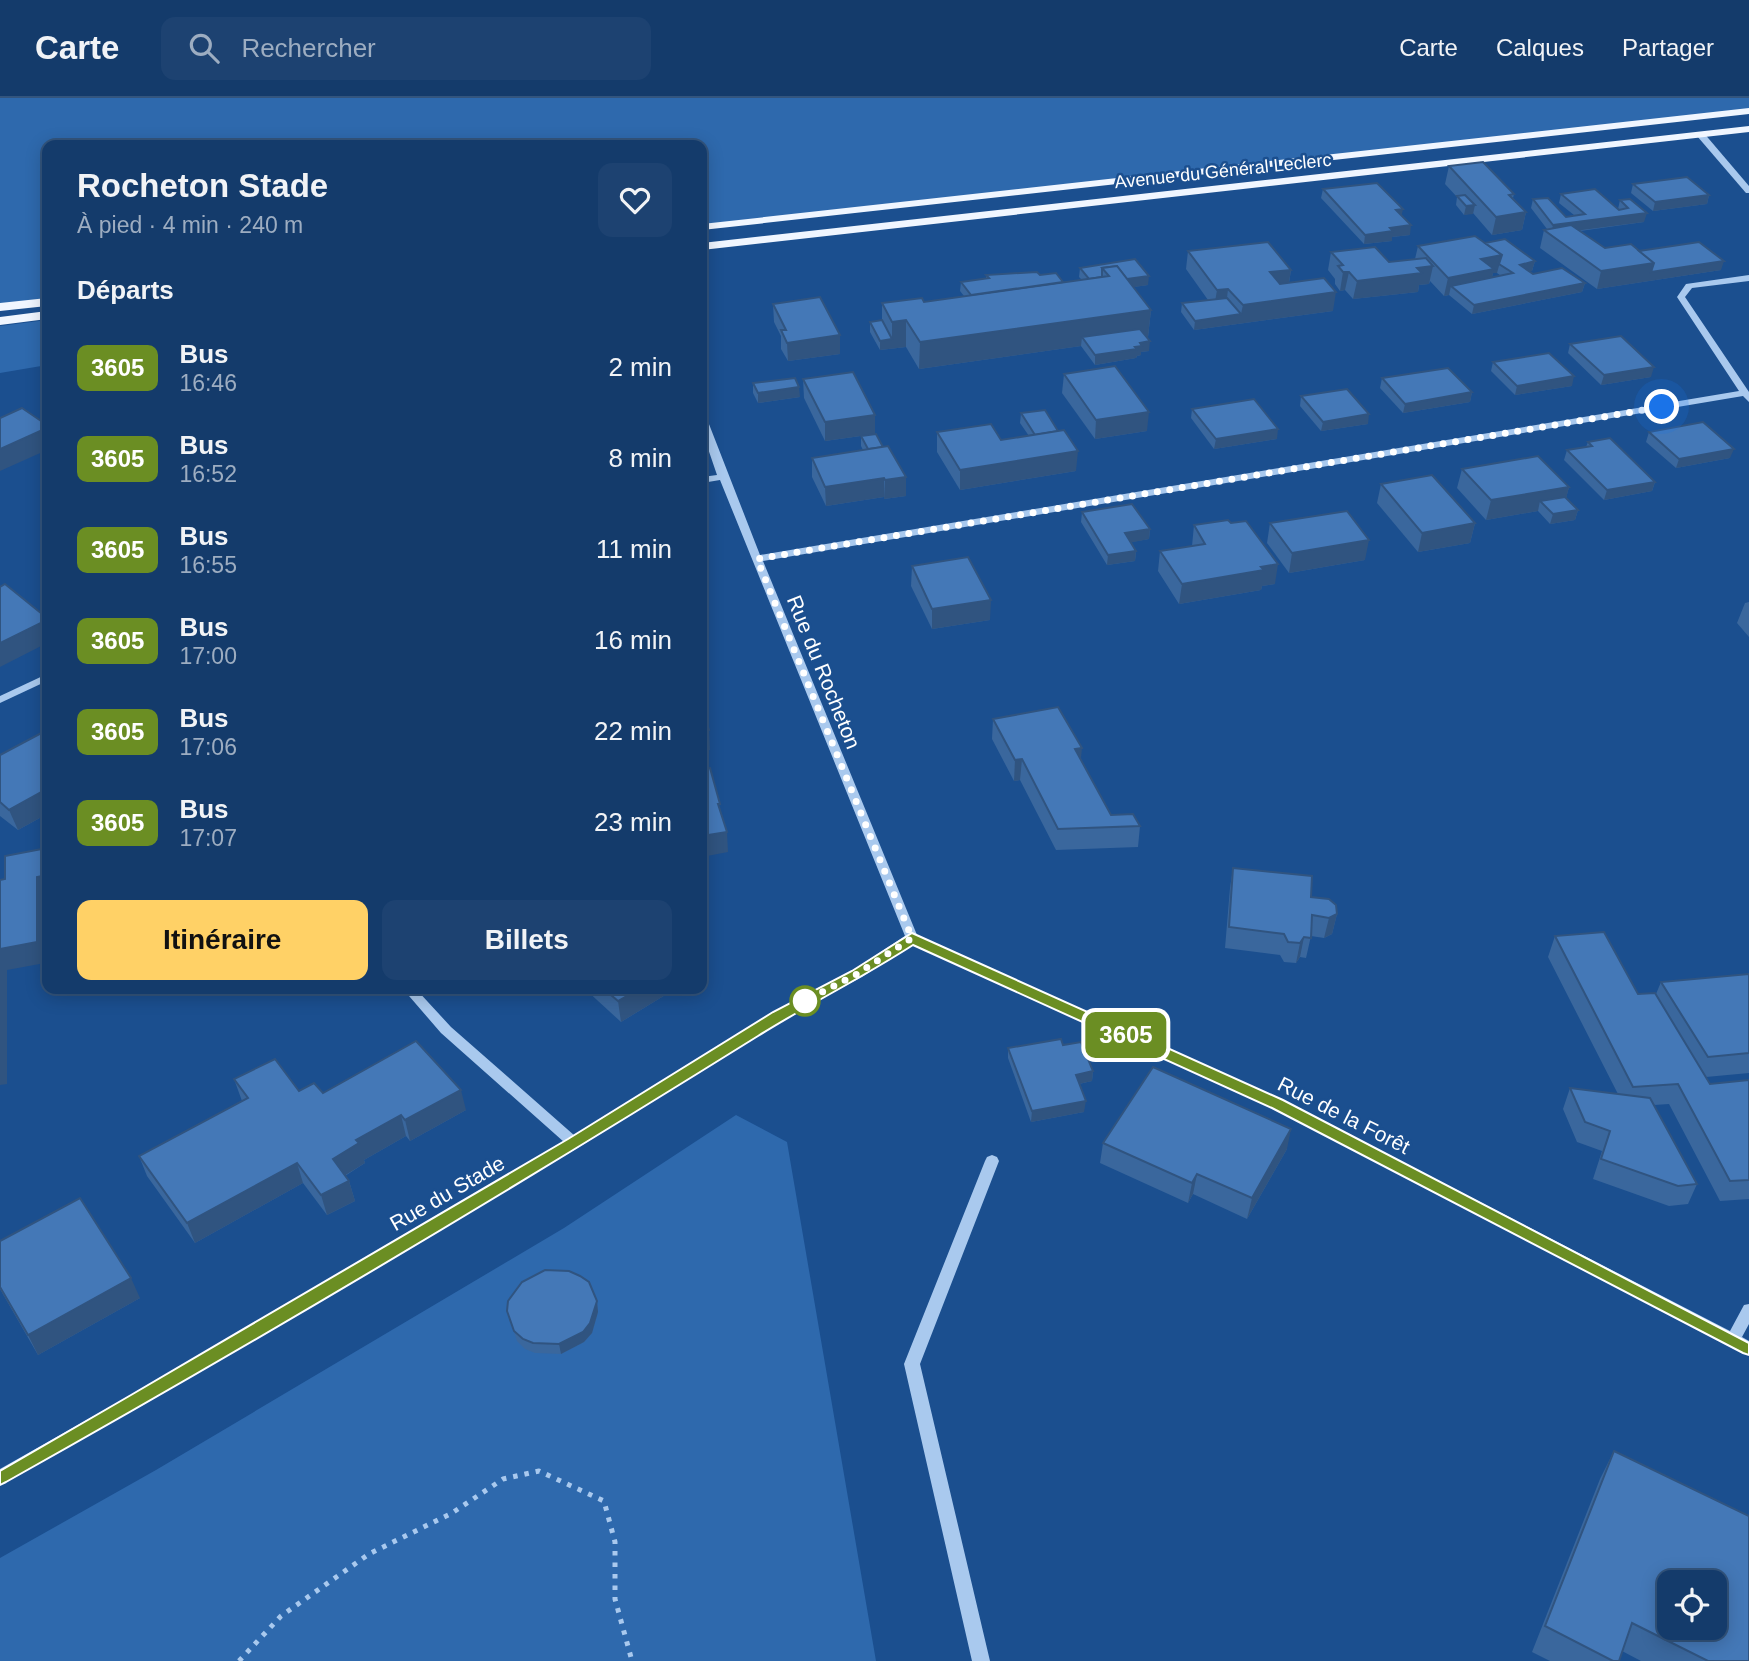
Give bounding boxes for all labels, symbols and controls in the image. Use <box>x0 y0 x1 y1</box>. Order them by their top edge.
search box <box>161 17 651 80</box>
text: Carte <box>35 29 119 66</box>
icon: search <box>185 29 223 67</box>
text: Rechercher <box>241 33 376 63</box>
text: Carte <box>1399 34 1458 61</box>
text: Calques <box>1496 34 1584 61</box>
text: Partager <box>1622 34 1714 61</box>
street label: Avenue du Général Leclerc <box>1114 150 1332 192</box>
button: heart <box>598 163 672 237</box>
text: Rocheton Stade <box>77 167 328 204</box>
text: À pied · 4 min · 240 m <box>77 212 303 238</box>
text: Départs <box>77 275 174 305</box>
text: Bus <box>179 339 229 369</box>
text: 2 min <box>608 352 672 382</box>
text: 3605 <box>91 354 144 381</box>
text: 16:46 <box>179 370 237 396</box>
your location <box>1644 389 1679 424</box>
text: Bus <box>179 430 229 460</box>
text: 8 min <box>608 443 672 473</box>
text: 3605 <box>91 445 144 472</box>
text: 16:52 <box>179 461 237 487</box>
text: Bus <box>179 521 229 551</box>
text: 11 min <box>596 534 672 564</box>
text: 3605 <box>91 536 144 563</box>
text: 16:55 <box>179 552 237 578</box>
street label: Rue du Rocheton <box>783 592 865 752</box>
text: Bus <box>179 612 229 642</box>
text: 16 min <box>594 625 672 655</box>
text: 3605 <box>91 627 144 654</box>
text: 17:00 <box>179 643 237 669</box>
text: Bus <box>179 703 229 733</box>
text: 22 min <box>594 716 672 746</box>
text: 3605 <box>91 718 144 745</box>
text: 17:06 <box>179 734 237 760</box>
text: Bus <box>179 794 229 824</box>
text: 23 min <box>594 807 672 837</box>
text: 3605 <box>91 809 144 836</box>
text: 17:07 <box>179 825 237 851</box>
button: Itinéraire <box>77 900 368 980</box>
button: Billets <box>382 900 672 980</box>
unlabelled marker <box>790 986 820 1016</box>
line badge: 3605 <box>1077 1012 1175 1058</box>
text: 3605 <box>1099 1021 1153 1048</box>
street label: Rue de la Forêt <box>1274 1072 1414 1158</box>
street label: Rue du Stade <box>386 1151 508 1235</box>
map controls <box>1657 1570 1727 1640</box>
button: locate <box>1657 1570 1727 1640</box>

